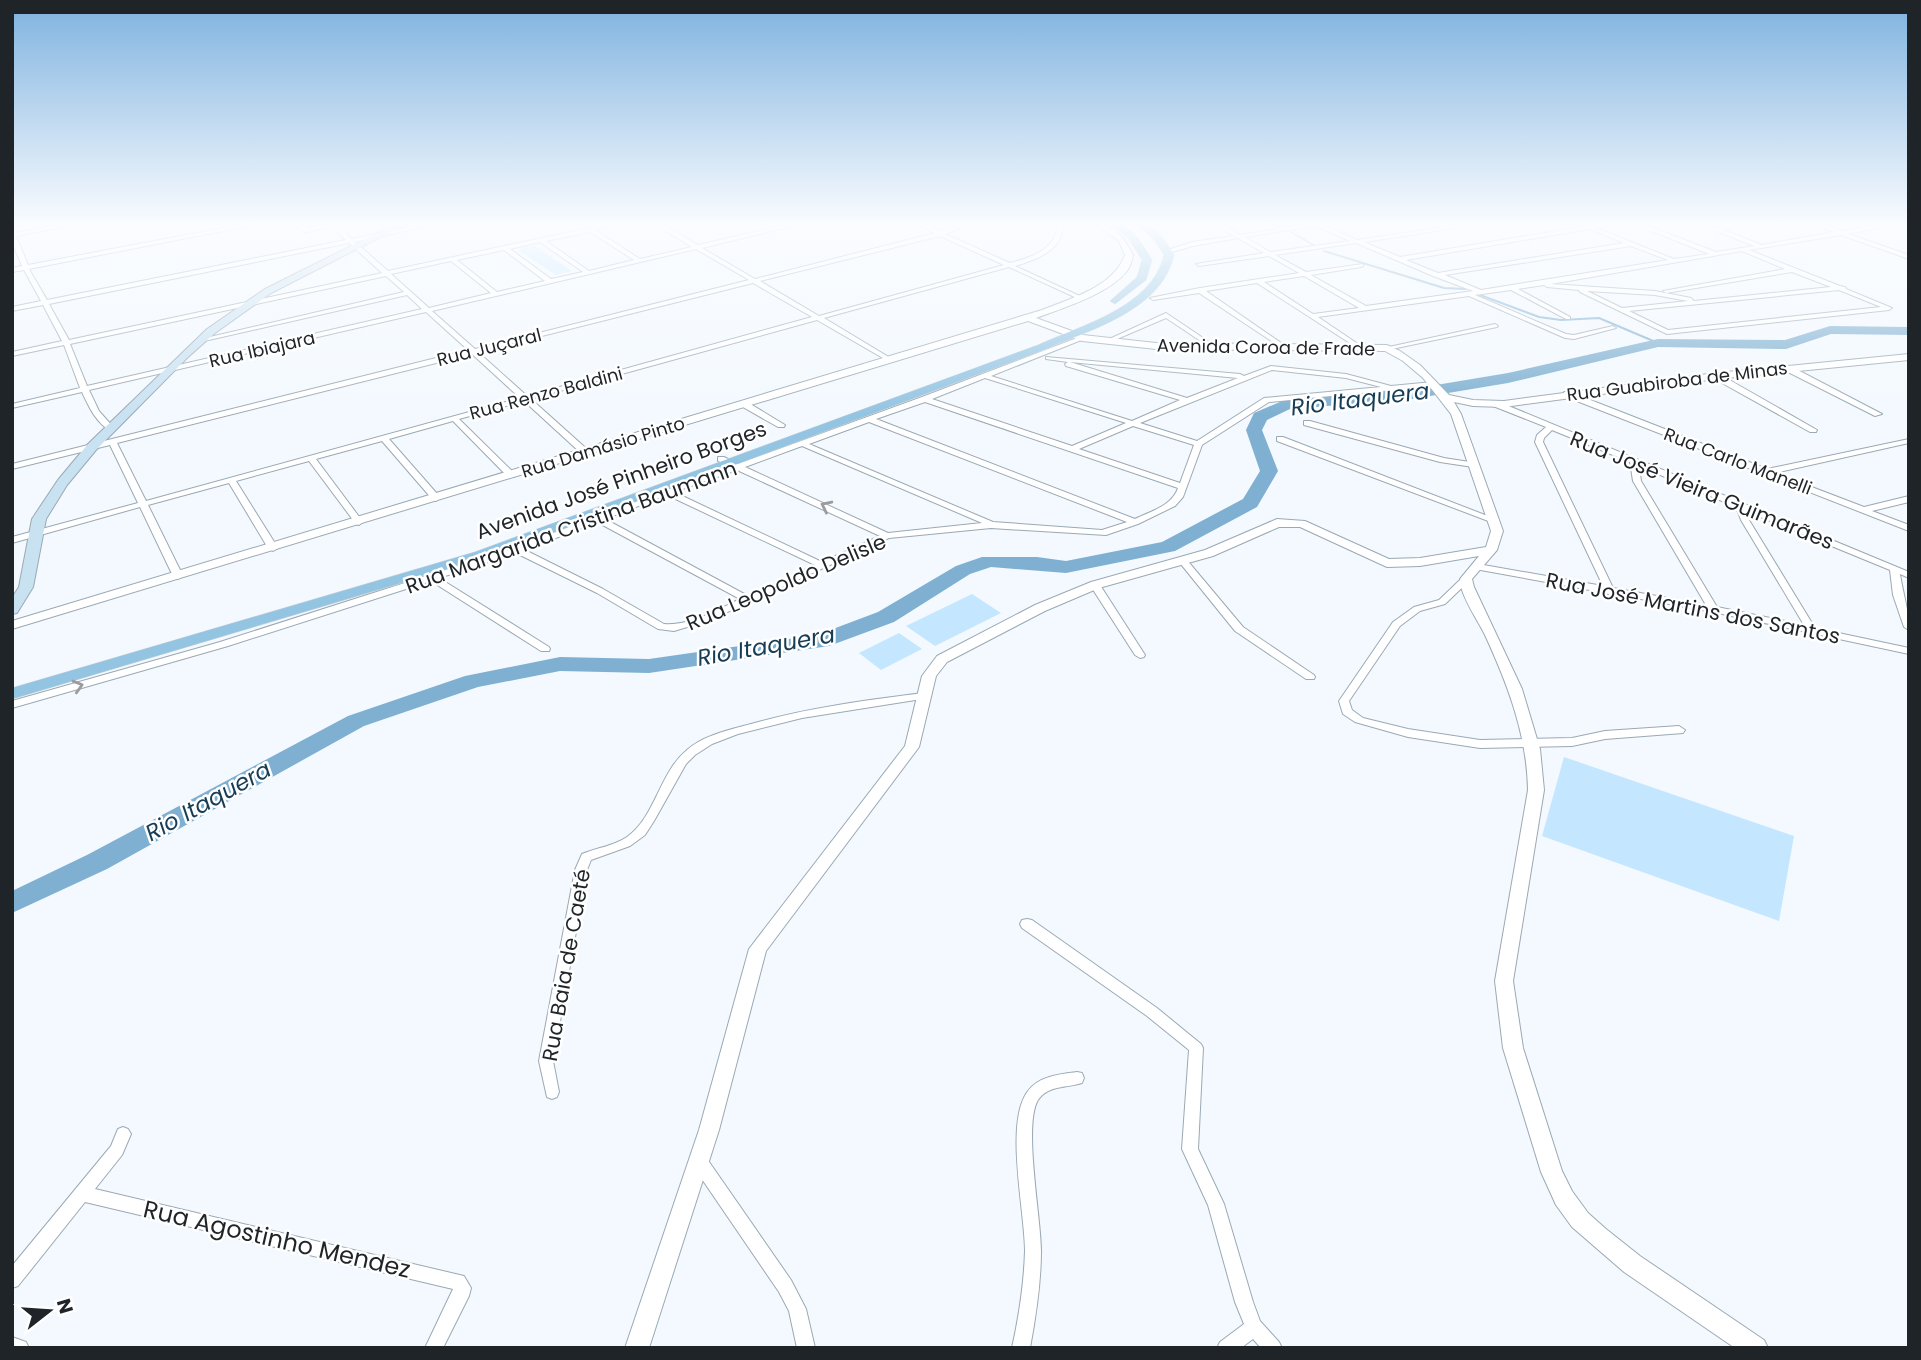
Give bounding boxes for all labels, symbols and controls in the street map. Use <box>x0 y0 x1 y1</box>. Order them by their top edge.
street label: Rua Juçaral <box>434 322 544 372</box>
street label: Rua Ibiajara <box>206 325 318 373</box>
street label: Avenida Coroa de Frade <box>1157 333 1375 361</box>
street label: Rua Guabiroba de Minas <box>1565 355 1789 407</box>
street label: Rua Renzo Baldini <box>467 361 625 425</box>
water label: Rio Itaquera <box>1289 375 1431 423</box>
street label: Rua Damásio Pinto <box>518 410 688 484</box>
street label: Avenida José Pinheiro Borges <box>472 414 770 546</box>
street label: Rua Carlo Manelli <box>1660 421 1816 501</box>
street label: Rua José Vieira Guimarães <box>1566 424 1838 556</box>
street label: Rua Margarida Cristina Baumann <box>401 453 741 601</box>
one-way arrow <box>821 501 833 515</box>
street label: Rua Leopoldo Delisle <box>681 527 891 637</box>
street label: Rua José Martins dos Santos <box>1543 565 1843 651</box>
water label: Rio Itaquera <box>695 618 837 674</box>
one-way arrow <box>72 680 84 695</box>
water label: Rio Itaquera <box>139 753 277 849</box>
street label: Rua Baia de Caeté <box>535 866 597 1064</box>
street label: Rua Agostinho Mendez <box>140 1192 414 1286</box>
north arrow <box>14 1276 84 1346</box>
text: N <box>50 1295 80 1317</box>

